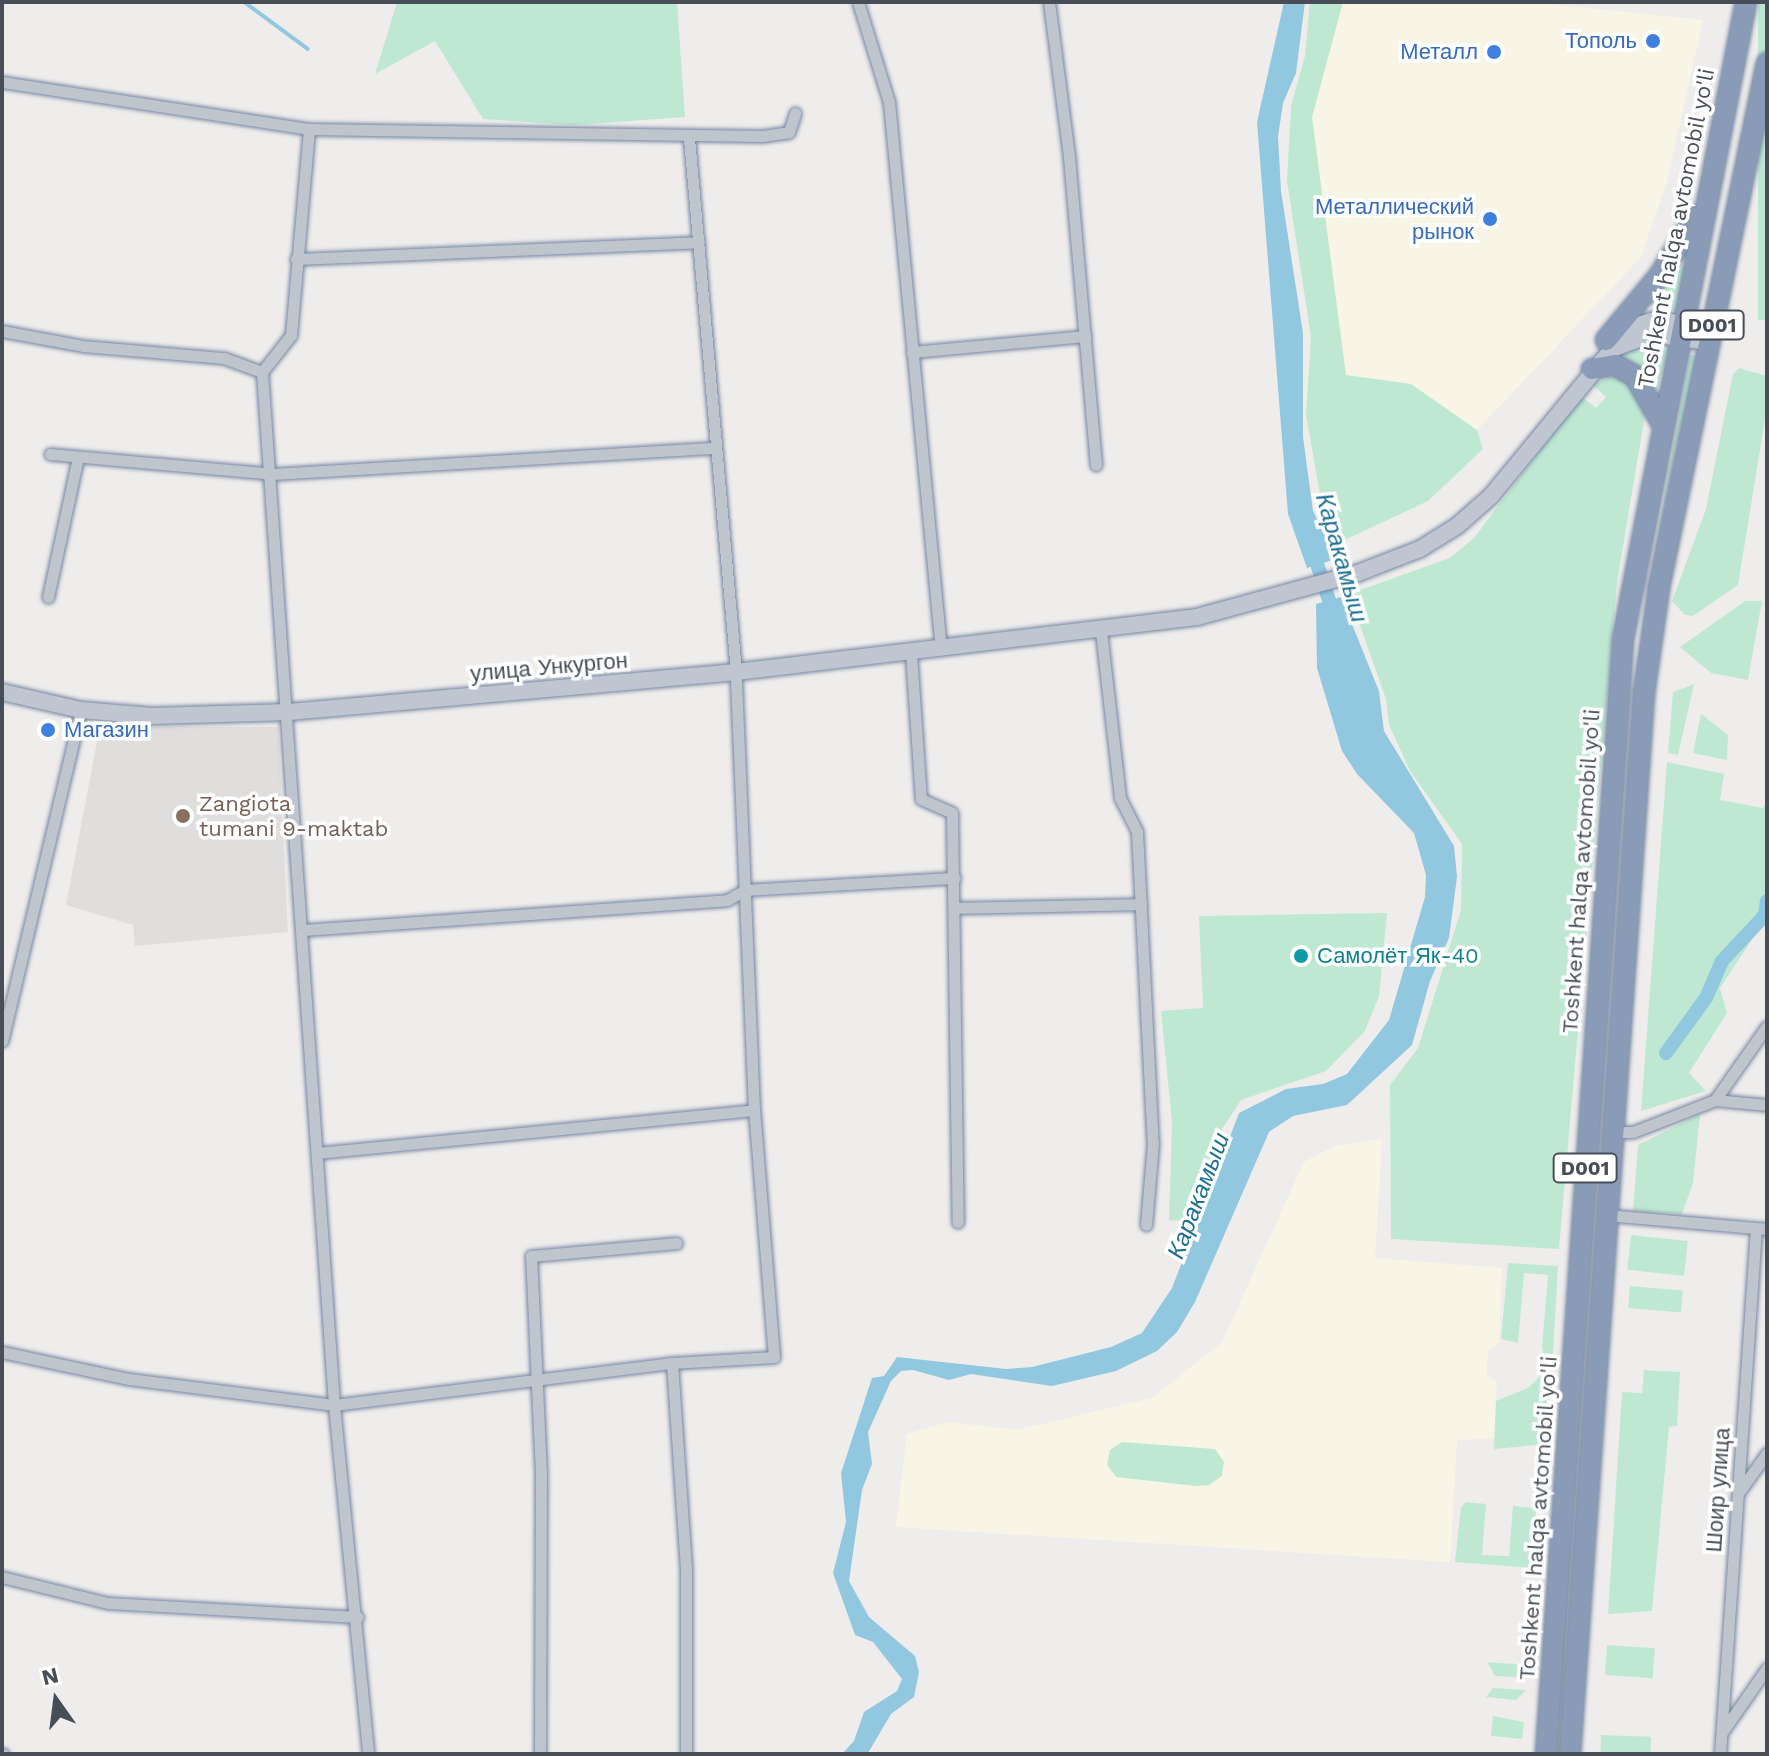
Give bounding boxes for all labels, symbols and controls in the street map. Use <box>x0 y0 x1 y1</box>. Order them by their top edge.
place label: Тополь <box>1565 28 1637 54</box>
marker: Тополь <box>1644 32 1662 50</box>
place label: Металл <box>1400 39 1478 65</box>
marker: Металл <box>1485 43 1503 61</box>
street label: Toshkent halqa avtomobil yo'li <box>1632 65 1720 391</box>
place label: Металлический рынок <box>1315 193 1474 244</box>
marker: Металлический рынок <box>1481 210 1499 228</box>
road number: D001 <box>1678 309 1746 341</box>
water label: Каракамыш <box>1309 490 1373 626</box>
street label: улица Ункургон <box>469 647 629 687</box>
street label: Toshkent halqa avtomobil yo'li <box>1556 707 1606 1035</box>
place label: Магазин <box>64 717 149 743</box>
marker: Магазин <box>39 721 57 739</box>
place label: Zangiota tumani 9-maktab <box>199 790 388 842</box>
marker: Zangiota tumani 9-maktab <box>174 807 192 825</box>
place label: Самолёт Як-40 <box>1317 943 1479 969</box>
marker: Самолёт Як-40 <box>1292 947 1310 965</box>
water label: Каракамыш <box>1162 1129 1236 1263</box>
road number: D001 <box>1551 1152 1619 1184</box>
street label: Toshkent halqa avtomobil yo'li <box>1513 1354 1563 1682</box>
street label: Шоир улица <box>1700 1427 1736 1553</box>
north arrow <box>16 1660 96 1740</box>
text: N <box>39 1662 61 1690</box>

